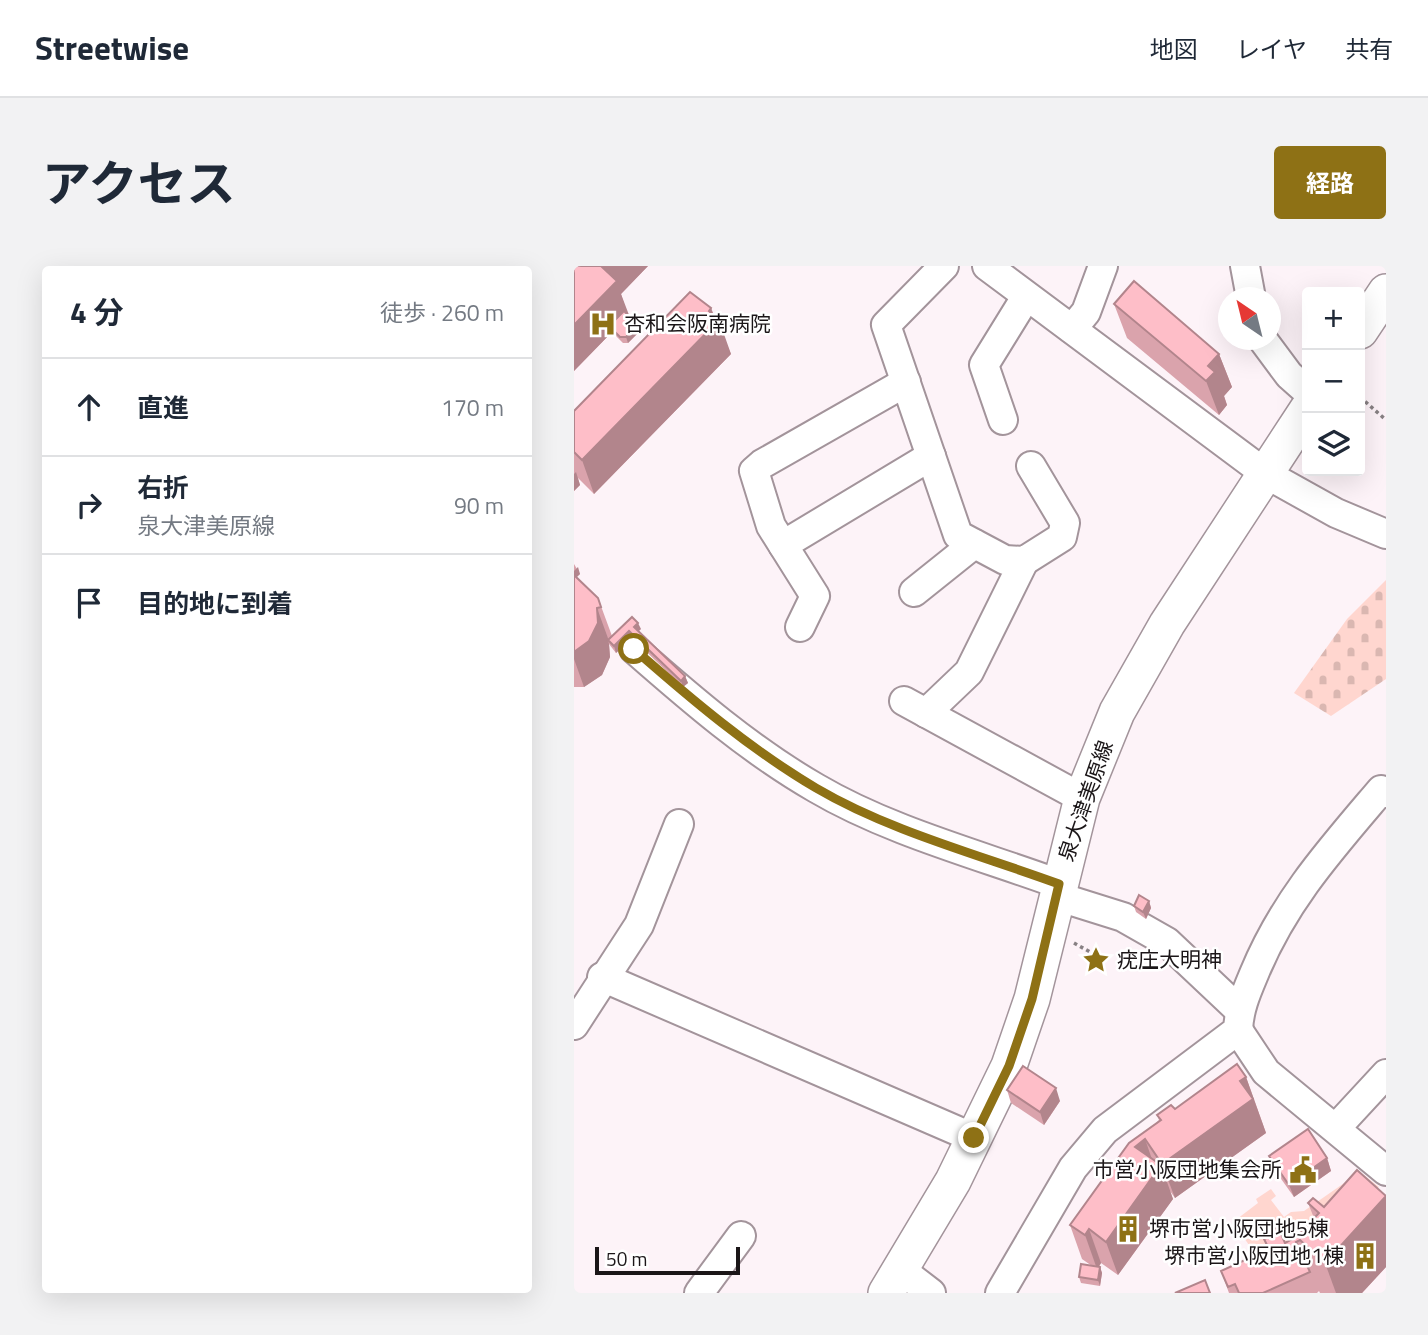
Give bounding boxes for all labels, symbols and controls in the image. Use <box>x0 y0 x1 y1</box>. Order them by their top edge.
text: Streetwise <box>35 23 189 73</box>
text: 地図 <box>1150 31 1198 67</box>
text: レイヤ <box>1236 31 1307 67</box>
text: 共有 <box>1345 31 1393 67</box>
text: アクセス <box>42 145 236 220</box>
button: 経路 <box>1274 146 1386 219</box>
north arrow <box>1218 287 1281 350</box>
map controls <box>1302 287 1365 476</box>
button: + <box>1302 287 1365 350</box>
text: 4 分 <box>70 289 123 335</box>
text: 徒歩 · 260 m <box>380 295 504 330</box>
place label: 杏和会阪南病院 <box>624 307 771 339</box>
hospital icon: 杏和会阪南病院 <box>588 309 618 339</box>
button: − <box>1302 350 1365 413</box>
icon: ahead <box>70 388 108 426</box>
text: 直進 <box>137 388 189 427</box>
text: 170 m <box>441 390 504 425</box>
button: layers <box>1302 413 1365 476</box>
text: 右折 <box>137 468 189 507</box>
icon: right <box>70 486 108 524</box>
text: 90 m <box>454 488 504 523</box>
text: 泉大津美原線 <box>137 508 275 543</box>
icon: arrive <box>70 584 108 622</box>
text: 目的地に到着 <box>137 584 293 623</box>
route start <box>618 633 649 664</box>
street label: 泉大津美原線 <box>1049 736 1121 865</box>
place label: 疣庄大明神 <box>1117 943 1222 975</box>
place icon: 疣庄大明神 <box>1081 945 1111 975</box>
route end <box>958 1122 989 1153</box>
place label: 市営小阪団地集会所 <box>1093 1153 1282 1185</box>
public building icon: 市営小阪団地集会所 <box>1288 1155 1318 1185</box>
place label: 堺市営小阪団地5棟 <box>1149 1212 1329 1244</box>
building icon: 堺市営小阪団地5棟 <box>1113 1214 1143 1244</box>
place label: 堺市営小阪団地1棟 <box>1164 1239 1344 1271</box>
building icon: 堺市営小阪団地1棟 <box>1350 1241 1380 1271</box>
scale bar <box>595 1244 740 1276</box>
text: 50 m <box>606 1244 647 1273</box>

